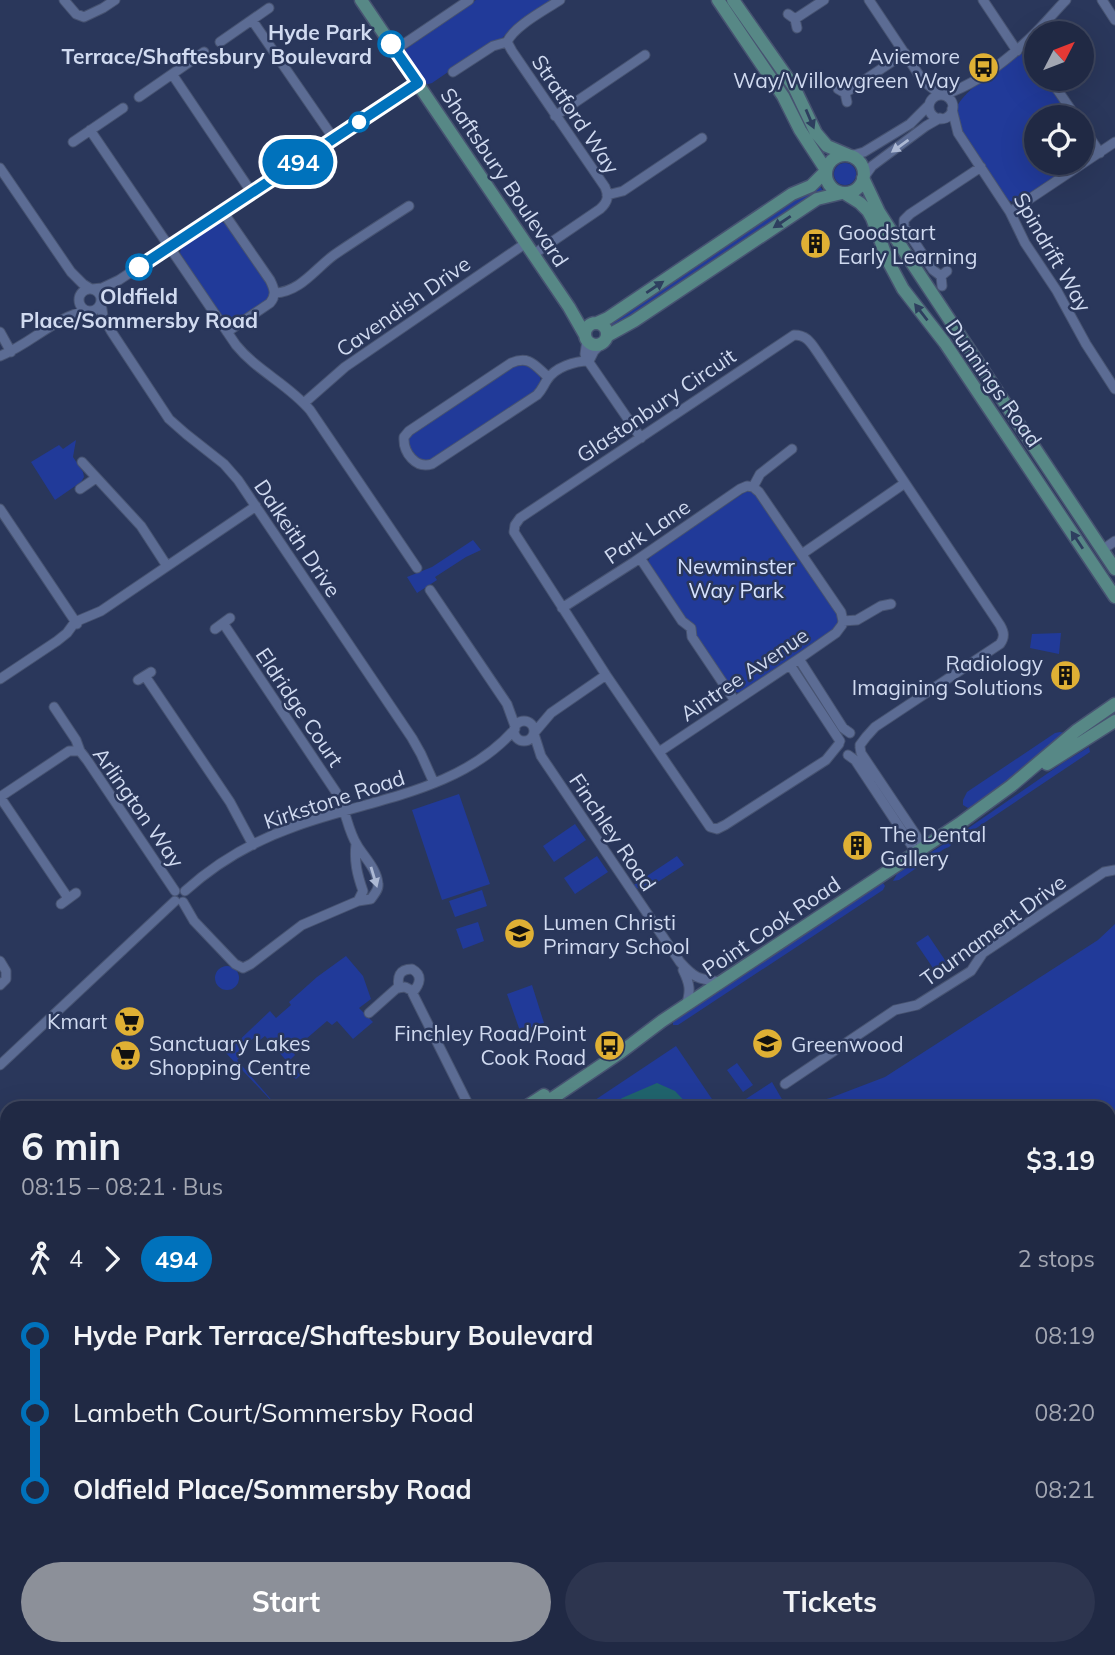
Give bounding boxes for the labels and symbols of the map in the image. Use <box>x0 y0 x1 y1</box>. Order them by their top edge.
place label: Hyde Park Terrace/Shaftesbury Boulevard <box>62 19 372 69</box>
north arrow <box>1024 21 1094 91</box>
marker: Hyde Park Terrace/Shaftesbury Boulevard <box>378 31 404 57</box>
place label: Aviemore Way/Willowgreen Way <box>733 43 960 93</box>
street label: Stratford Way <box>527 50 625 178</box>
bus stop icon: Aviemore Way/Willowgreen Way <box>966 51 1000 85</box>
street label: Shaftsbury Boulevard <box>435 83 575 271</box>
one-way arrow <box>804 109 815 130</box>
unlabelled marker <box>349 112 369 132</box>
line badge: 494 <box>258 139 338 185</box>
one-way arrow <box>891 139 909 153</box>
street label: Spindrift Way <box>1008 188 1098 316</box>
one-way arrow <box>772 216 791 229</box>
place label: Goodstart Early Learning <box>838 219 977 269</box>
building icon: Goodstart Early Learning <box>798 227 832 261</box>
street label: Cavendish Drive <box>331 250 475 362</box>
marker: Oldfield Place/Sommersby Road <box>126 254 152 280</box>
one-way arrow <box>646 280 664 294</box>
place label: Oldfield Place/Sommersby Road <box>20 283 258 333</box>
one-way arrow <box>913 304 928 322</box>
street label: Dunnings Road <box>940 314 1048 452</box>
street label: Glastonbury Circuit <box>572 342 740 468</box>
street label: Dalkeith Drive <box>249 474 347 602</box>
street label: Park Lane <box>599 493 695 569</box>
one-way arrow <box>1071 530 1084 550</box>
park label: Newminster Way Park <box>677 553 795 603</box>
street label: Aintree Avenue <box>675 622 813 726</box>
street label: Eldridge Court <box>251 643 349 771</box>
place label: Radiology Imagining Solutions <box>852 650 1043 700</box>
building icon: Radiology Imagining Solutions <box>1049 658 1083 692</box>
street label: Arlington Way <box>88 742 190 872</box>
street label: Kirkstone Road <box>260 764 408 834</box>
street label: Finchley Road <box>564 768 662 896</box>
place label: The Dental Gallery <box>880 821 986 871</box>
building icon: The Dental Gallery <box>840 829 874 863</box>
one-way arrow <box>369 866 379 887</box>
street label: Tournament Drive <box>915 869 1071 991</box>
street label: Point Cook Road <box>697 870 845 982</box>
place label: Lumen Christi Primary School <box>543 909 690 959</box>
school or university icon: Lumen Christi Primary School <box>503 917 537 951</box>
supermarket icon: Kmart <box>113 1004 147 1038</box>
place label: Kmart <box>47 1008 107 1034</box>
place label: Finchley Road/Point Cook Road <box>394 1020 586 1070</box>
school or university icon: Greenwood <box>751 1027 785 1061</box>
bus stop icon: Finchley Road/Point Cook Road <box>592 1028 626 1062</box>
place label: Sanctuary Lakes Shopping Centre <box>149 1030 311 1080</box>
place label: Greenwood <box>791 1031 904 1057</box>
supermarket icon: Sanctuary Lakes Shopping Centre <box>109 1038 143 1072</box>

